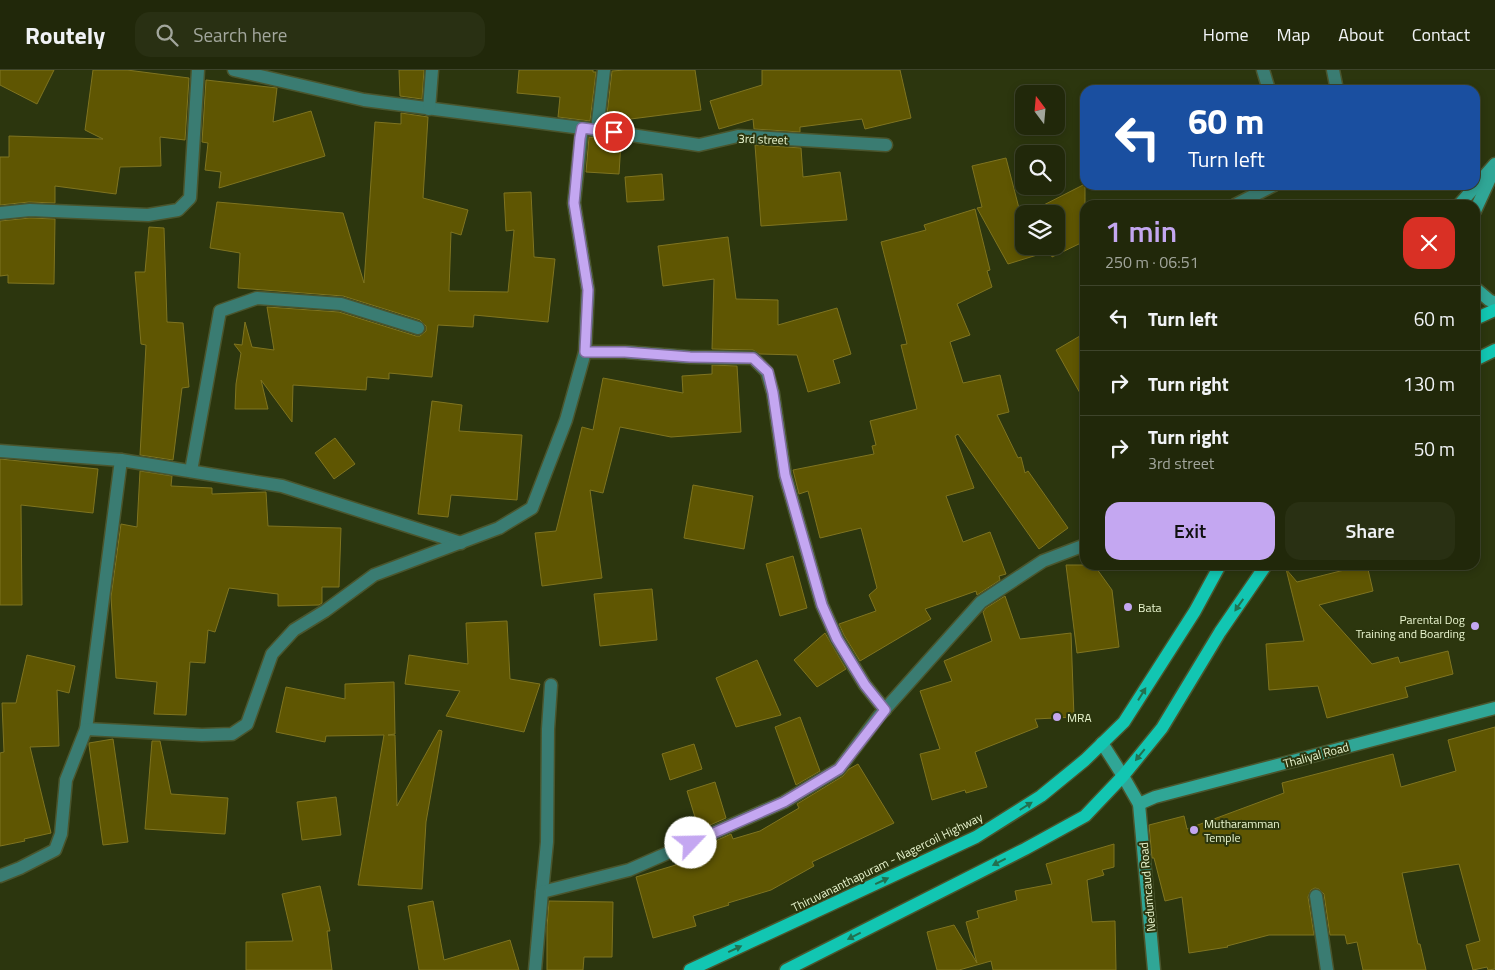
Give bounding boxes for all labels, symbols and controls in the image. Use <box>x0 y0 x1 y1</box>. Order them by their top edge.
search box <box>135 12 485 57</box>
text: Routely <box>25 17 105 53</box>
text: Search here <box>193 20 287 49</box>
icon: search <box>153 21 181 49</box>
text: Home <box>1203 21 1249 48</box>
text: Map <box>1277 21 1310 48</box>
text: About <box>1338 21 1384 48</box>
text: Contact <box>1412 21 1470 48</box>
north arrow <box>1015 85 1065 135</box>
map controls <box>1015 85 1065 255</box>
text: 60 m <box>1188 94 1264 148</box>
icon: left <box>1105 105 1170 170</box>
pin <box>593 111 635 153</box>
icon: arrive <box>600 118 628 146</box>
street label: 3rd street <box>738 129 789 149</box>
text: Turn left <box>1188 142 1265 176</box>
button: search <box>1015 145 1065 195</box>
button: layers <box>1015 205 1065 255</box>
text: 1 min <box>1105 208 1177 254</box>
button: close <box>1403 217 1455 269</box>
text: 250 m · 06:51 <box>1105 250 1199 274</box>
icon: left <box>1105 304 1133 332</box>
text: Turn left <box>1148 304 1218 333</box>
text: 60 m <box>1414 304 1455 333</box>
icon: right <box>1105 369 1133 397</box>
text: Turn right <box>1148 369 1229 398</box>
text: 130 m <box>1403 369 1455 398</box>
text: Turn right <box>1148 422 1229 451</box>
icon: right <box>1105 434 1133 462</box>
text: 50 m <box>1414 434 1455 463</box>
text: 3rd street <box>1148 451 1214 475</box>
button: Exit <box>1105 502 1275 560</box>
button: Share <box>1285 502 1455 560</box>
place label: Bata <box>1138 598 1162 617</box>
one-way arrow <box>1234 598 1244 612</box>
marker: Bata <box>1122 601 1134 613</box>
place label: Parental Dog Training and Boarding <box>1356 610 1465 643</box>
marker: Parental Dog Training and Boarding <box>1469 620 1481 632</box>
one-way arrow <box>1137 687 1146 701</box>
place label: MRA <box>1067 708 1092 727</box>
marker: MRA <box>1051 711 1063 723</box>
street label: Thaliyal Road <box>1281 737 1351 773</box>
one-way arrow <box>1134 748 1145 761</box>
one-way arrow <box>1019 801 1032 811</box>
street label: Thiruvananthapuram - Nagercoil Highway <box>788 807 986 917</box>
place label: Mutharamman Temple <box>1204 814 1280 847</box>
position arrow <box>664 816 716 868</box>
marker: Mutharamman Temple <box>1188 824 1200 836</box>
street label: Nedumcaud Road <box>1134 842 1160 932</box>
one-way arrow <box>992 859 1006 867</box>
one-way arrow <box>875 877 889 885</box>
one-way arrow <box>847 932 861 940</box>
one-way arrow <box>728 945 742 953</box>

